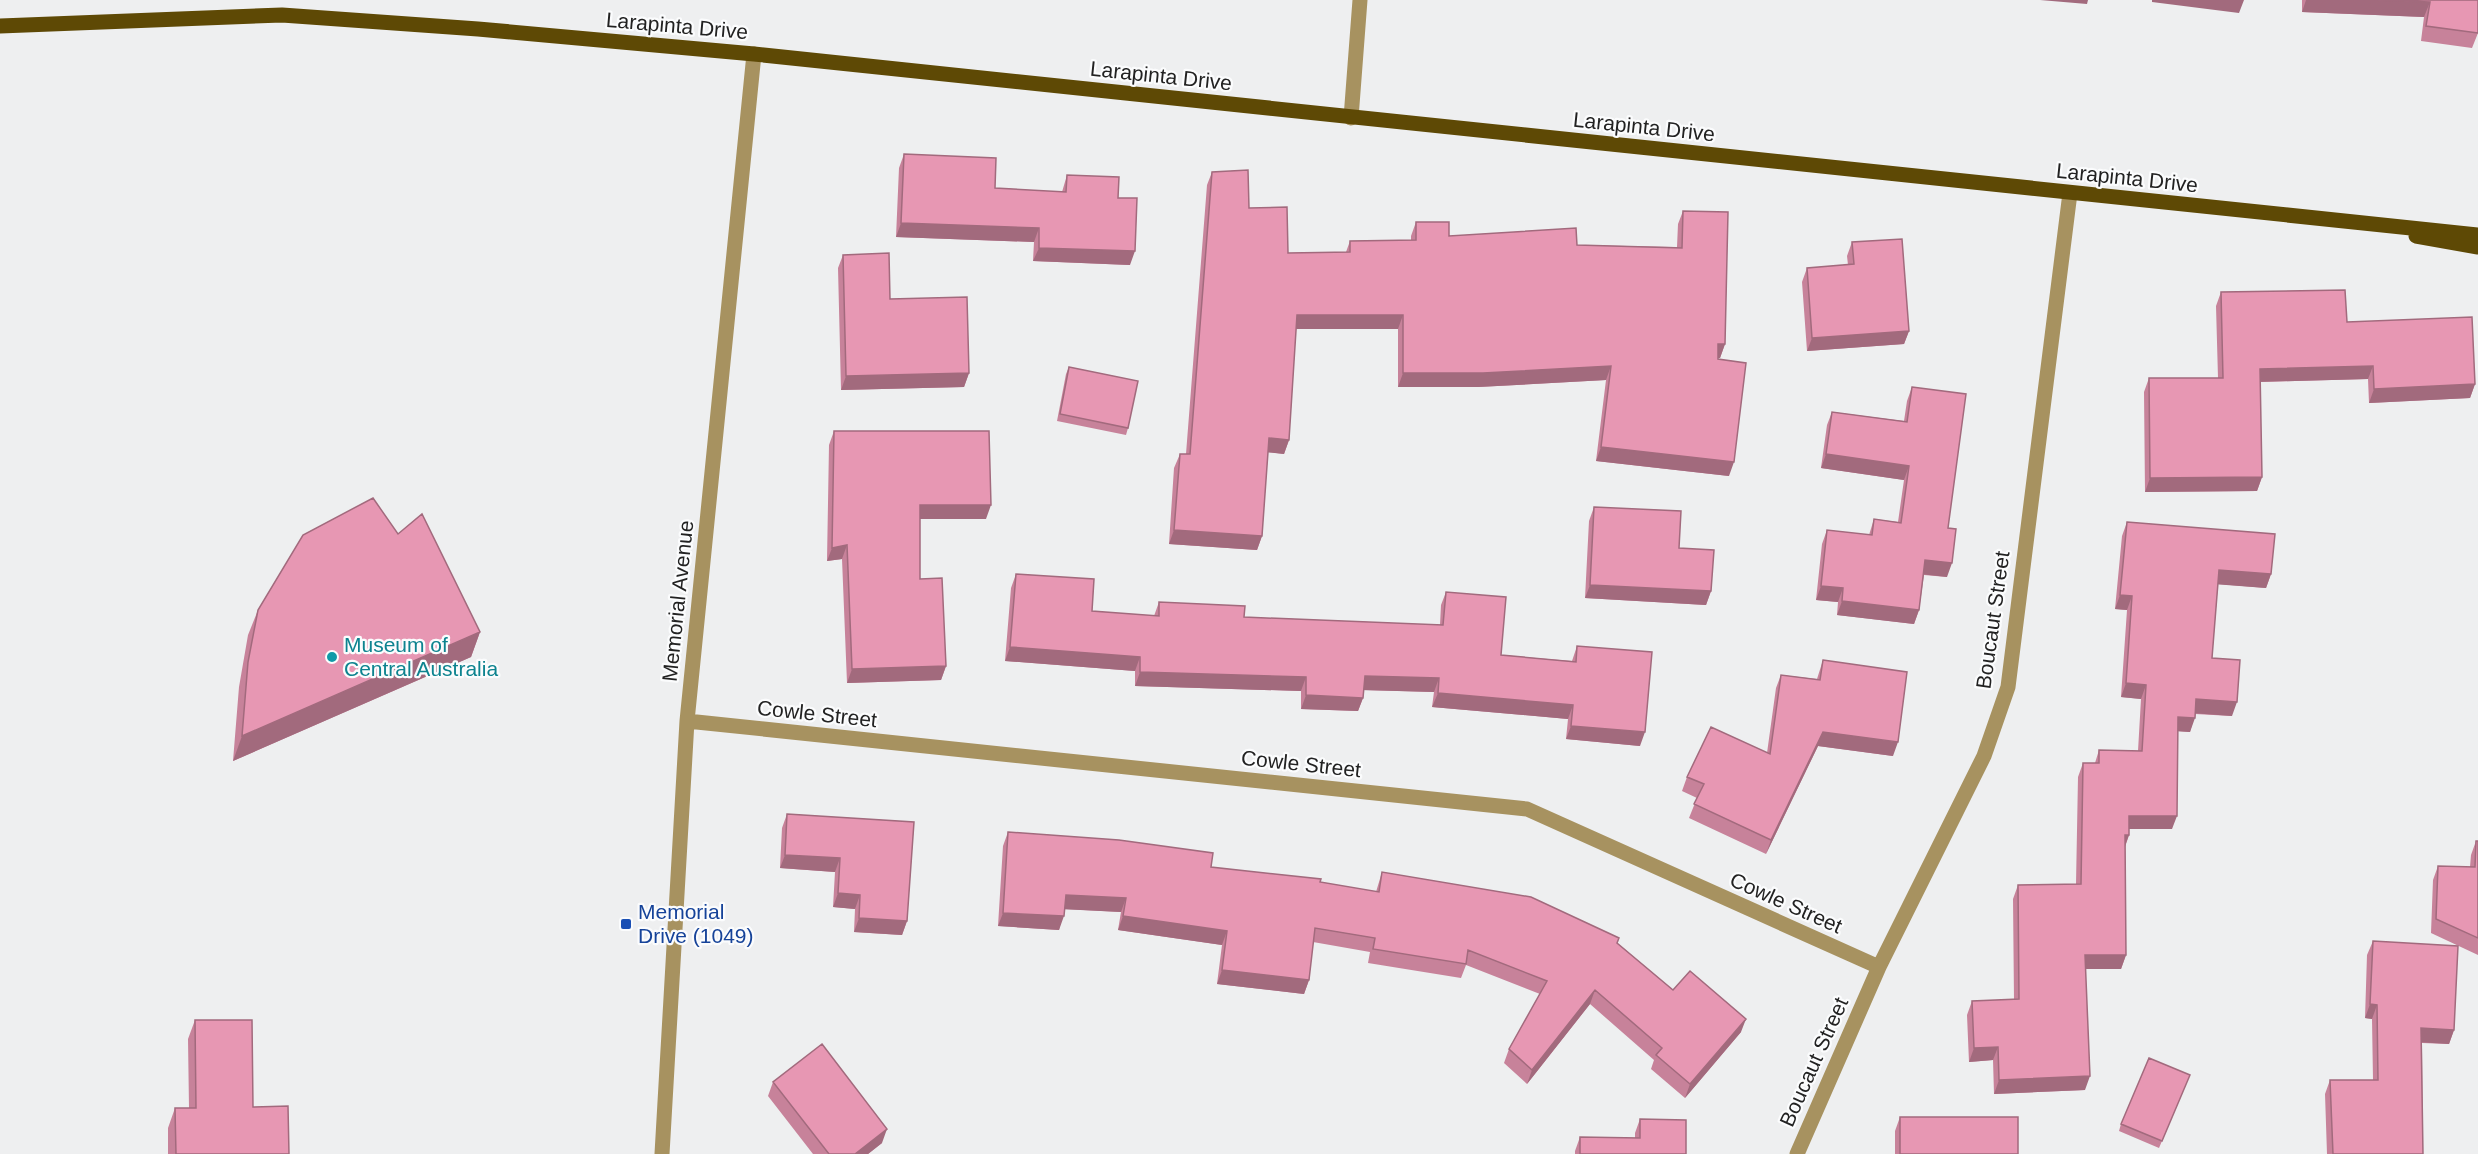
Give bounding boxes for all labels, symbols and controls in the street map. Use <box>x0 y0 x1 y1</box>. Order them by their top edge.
street label: Larapinta Drive <box>605 8 749 43</box>
street label: Larapinta Drive <box>1089 57 1233 94</box>
street label: Larapinta Drive <box>1572 108 1716 145</box>
street label: Larapinta Drive <box>2055 159 2199 196</box>
street label: Memorial Avenue <box>658 519 697 683</box>
street label: Boucaut Street <box>1971 549 2014 690</box>
place label: Museum of Central Australia <box>344 633 498 680</box>
marker: Museum of Central Australia <box>325 650 339 664</box>
street label: Cowle Street <box>756 696 878 731</box>
street label: Cowle Street <box>1240 746 1362 781</box>
street label: Cowle Street <box>1727 868 1846 938</box>
place label: Memorial Drive (1049) <box>638 900 754 947</box>
marker: Memorial Drive (1049) <box>619 917 633 931</box>
street label: Boucaut Street <box>1775 994 1852 1130</box>

